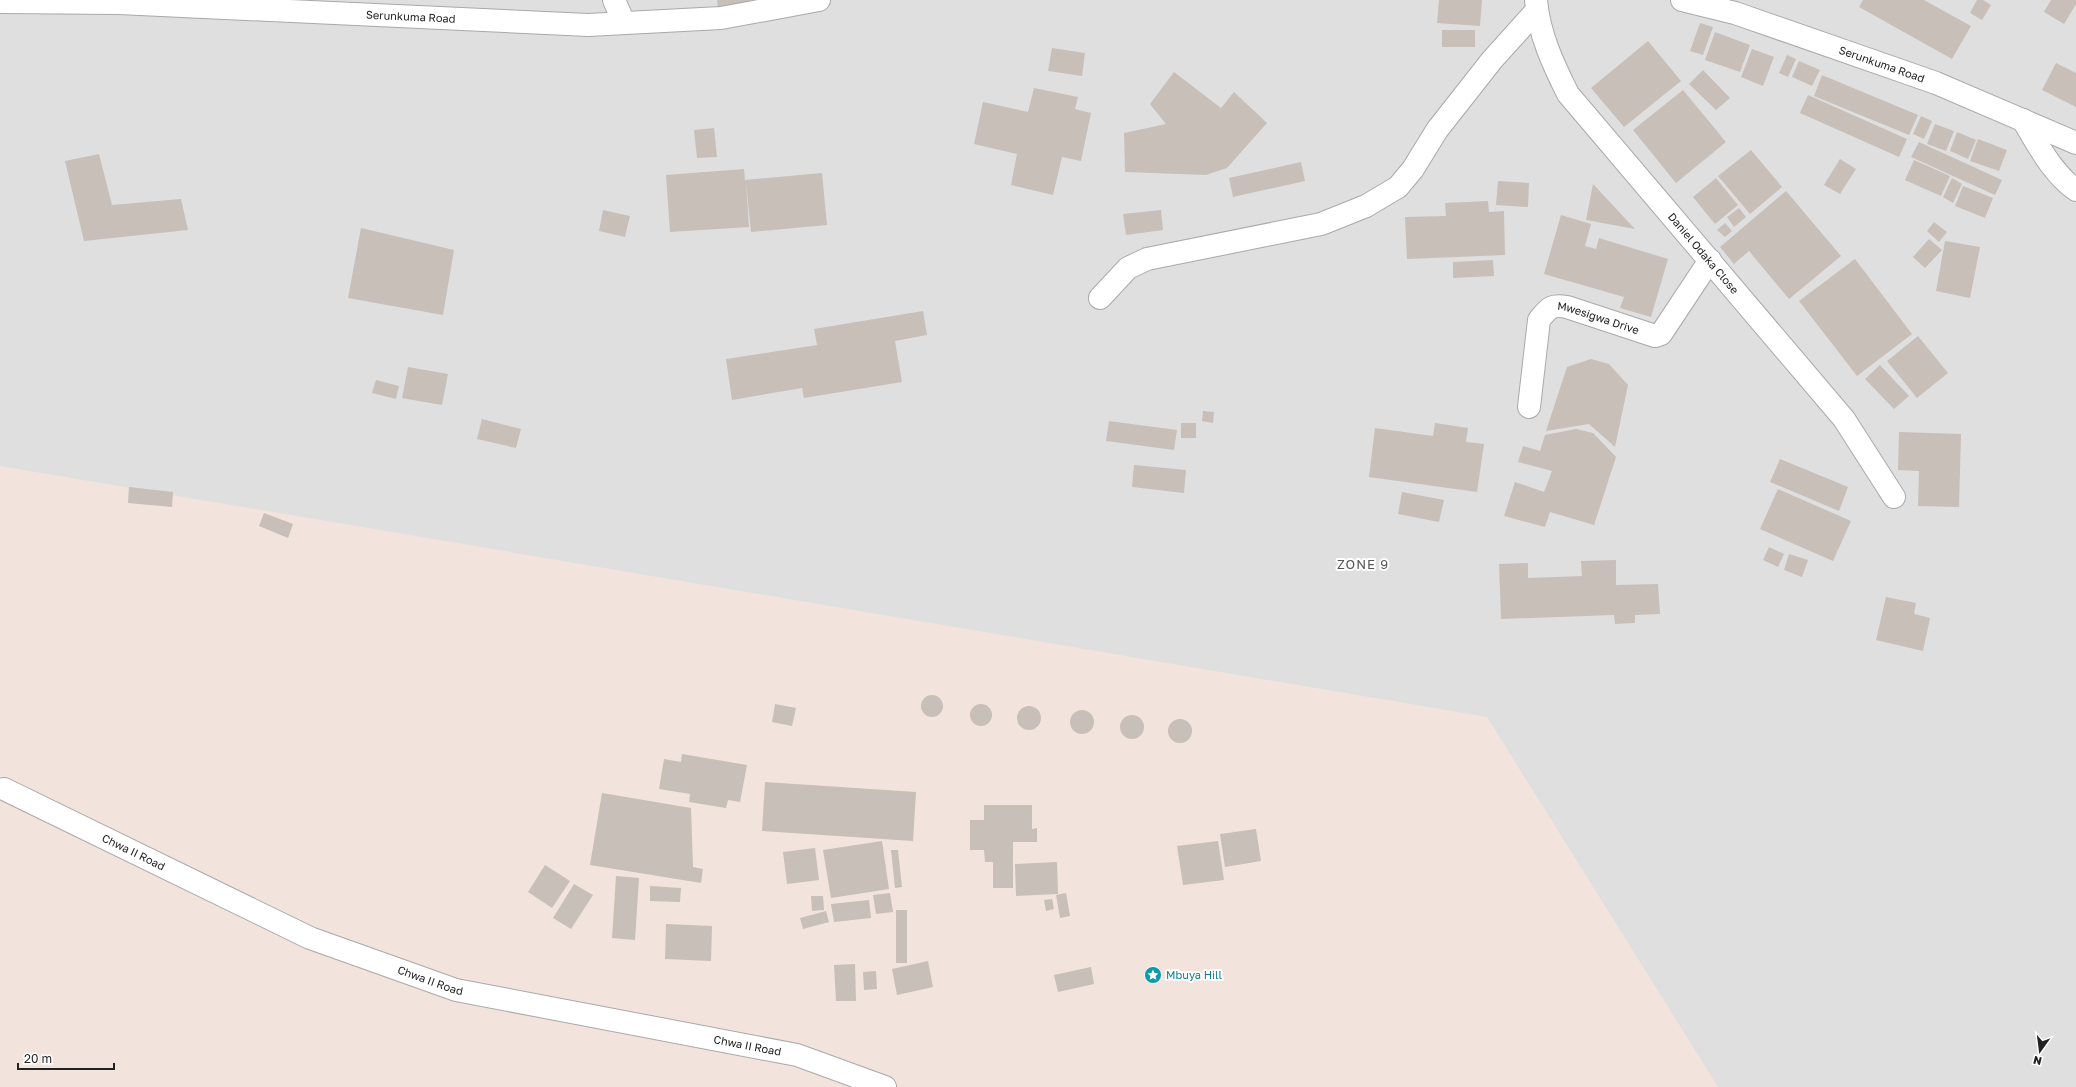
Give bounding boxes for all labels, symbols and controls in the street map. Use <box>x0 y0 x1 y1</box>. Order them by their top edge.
street label: Serunkuma Road <box>366 8 456 25</box>
street label: Serunkuma Road <box>1837 43 1926 85</box>
street label: Daniel Odaka Close <box>1666 210 1742 296</box>
street label: Mwesigwa Drive <box>1557 299 1641 336</box>
district label: ZONE 9 <box>1337 556 1389 572</box>
street label: Chwa II Road <box>100 831 167 872</box>
street label: Chwa II Road <box>396 963 464 997</box>
place icon: Mbuya Hill <box>1143 965 1163 985</box>
place label: Mbuya Hill <box>1166 968 1223 981</box>
north arrow <box>2020 1031 2060 1071</box>
street label: Chwa II Road <box>713 1032 782 1058</box>
scale bar <box>18 1045 114 1071</box>
text: 20 m <box>24 1051 52 1066</box>
text: N <box>2032 1054 2043 1069</box>

